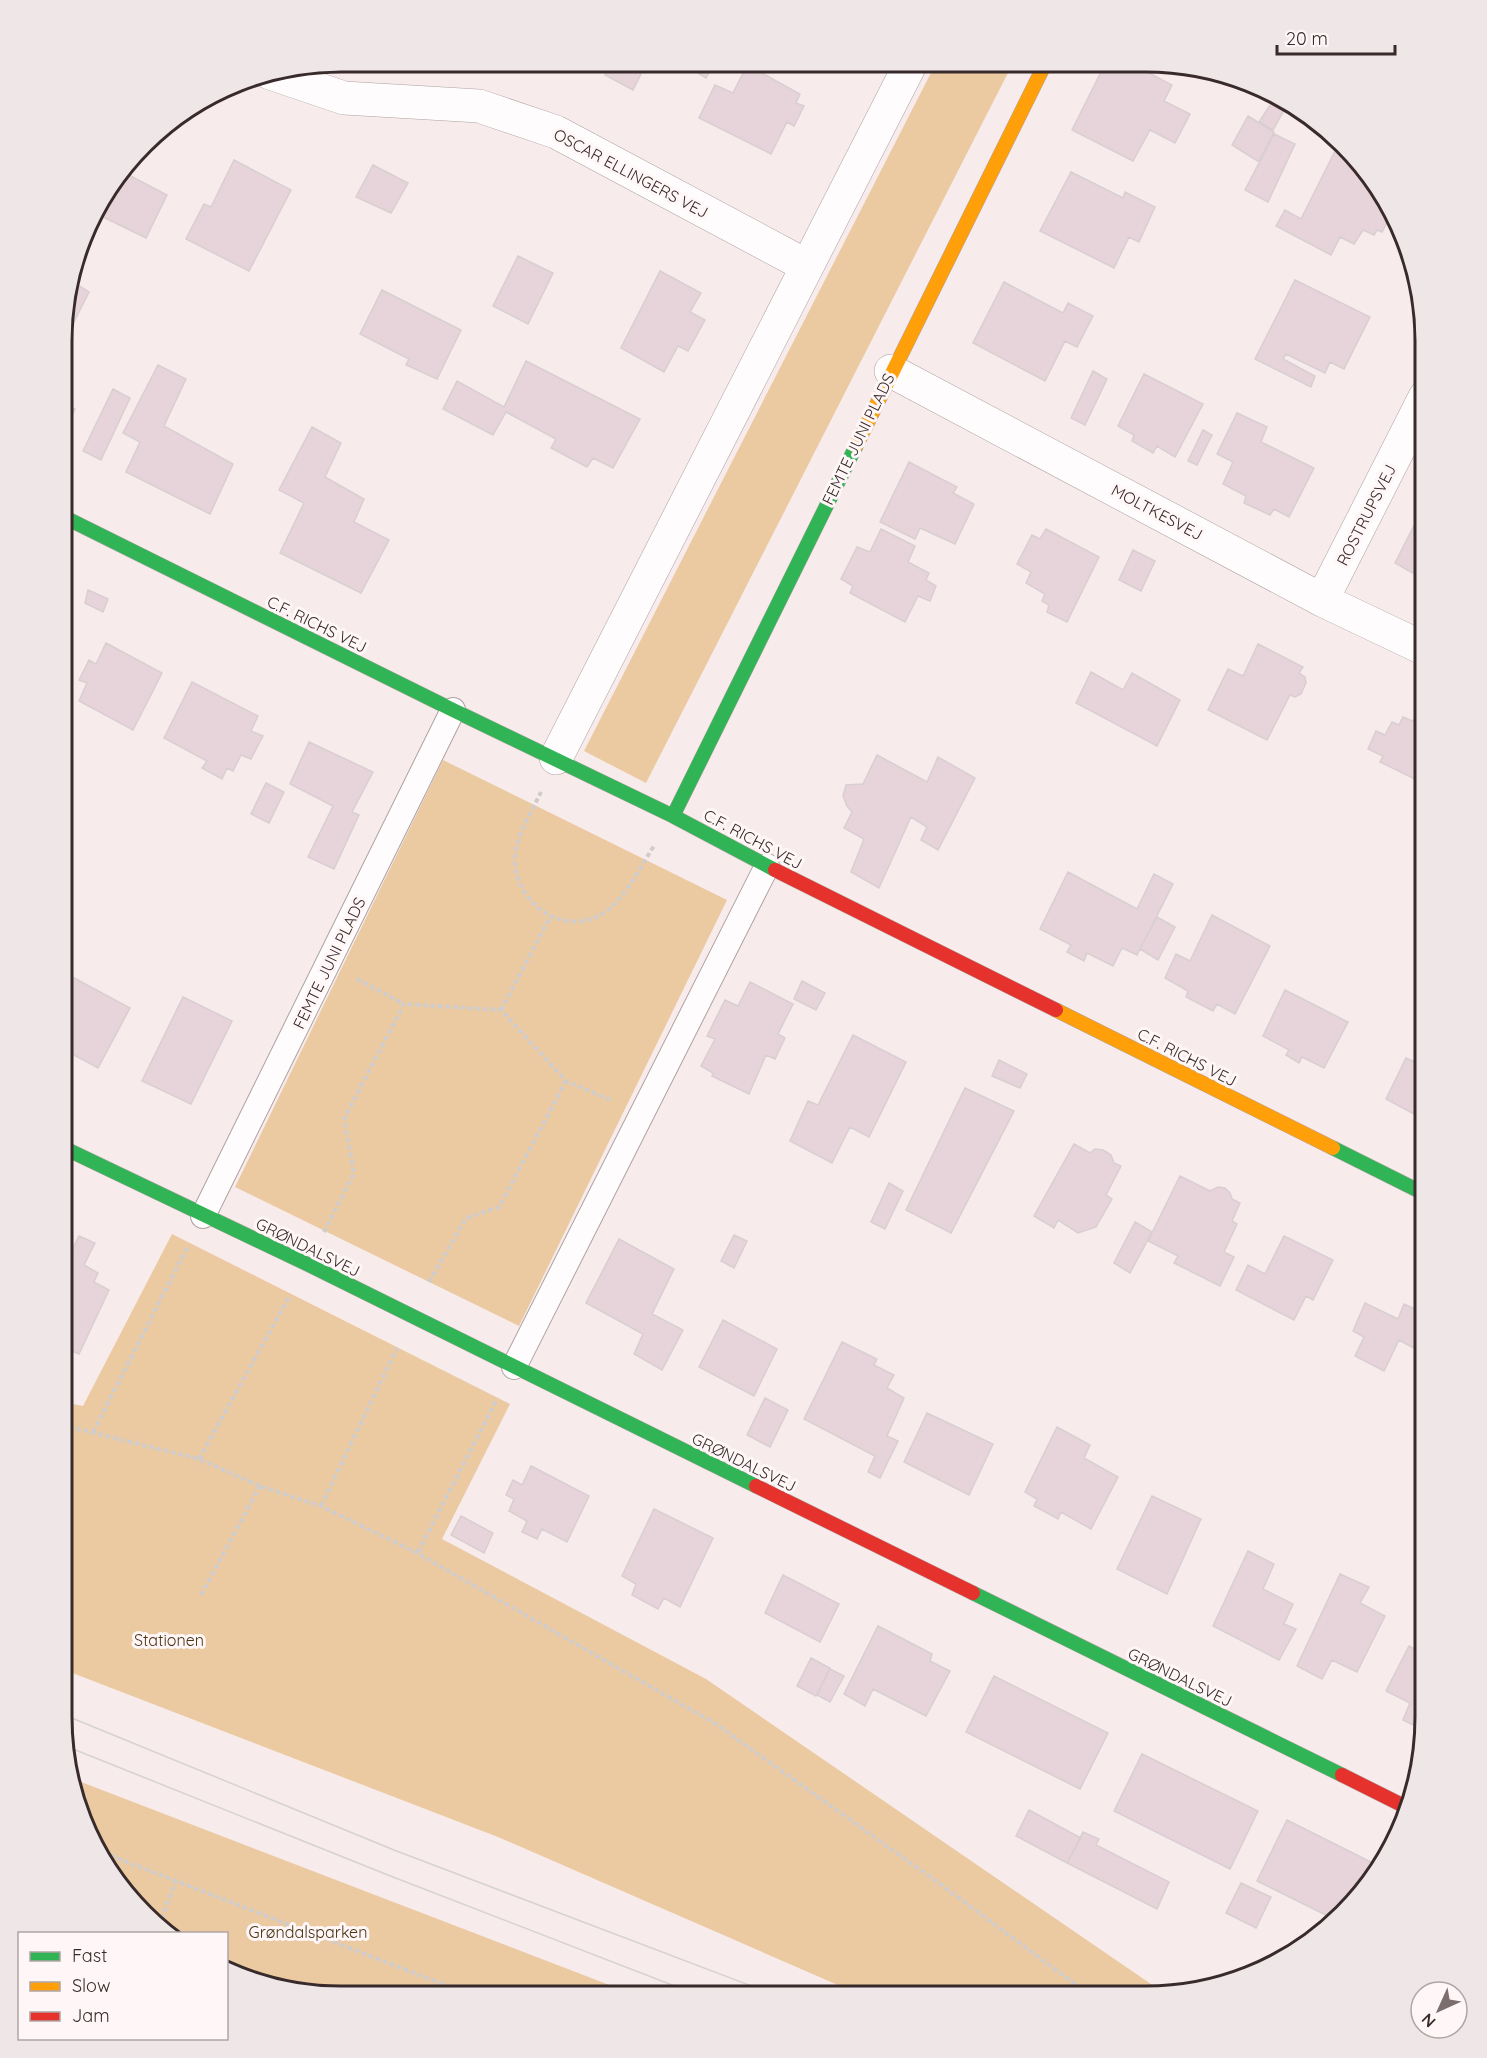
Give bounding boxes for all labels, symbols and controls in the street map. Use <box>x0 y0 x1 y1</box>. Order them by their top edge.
scale bar <box>1277 18 1396 56</box>
text: 20 m <box>1286 27 1328 50</box>
street label: OSCAR ELLINGERS VEJ <box>550 124 712 222</box>
street label: FEMTE JUNI PLADS <box>817 370 899 508</box>
street label: ROSTRUPSVEJ <box>1332 461 1400 569</box>
street label: MOLTKESVEJ <box>1108 480 1206 544</box>
street label: C.F. RICHS VEJ <box>264 591 370 657</box>
street label: C.F. RICHS VEJ <box>700 805 806 873</box>
street label: FEMTE JUNI PLADS <box>288 894 370 1032</box>
street label: C.F. RICHS VEJ <box>1134 1023 1240 1091</box>
street label: GRØNDALSVEJ <box>253 1213 363 1281</box>
street label: GRØNDALSVEJ <box>689 1428 799 1496</box>
park label: Stationen <box>134 1630 204 1650</box>
street label: GRØNDALSVEJ <box>1125 1643 1235 1711</box>
park label: Grøndalsparken <box>249 1922 367 1942</box>
legend <box>18 1932 228 2040</box>
text: Fast <box>72 1944 107 1967</box>
text: Slow <box>72 1974 110 1997</box>
north arrow <box>1409 1980 1469 2040</box>
text: Jam <box>72 2004 110 2027</box>
text: N <box>1417 2009 1440 2032</box>

